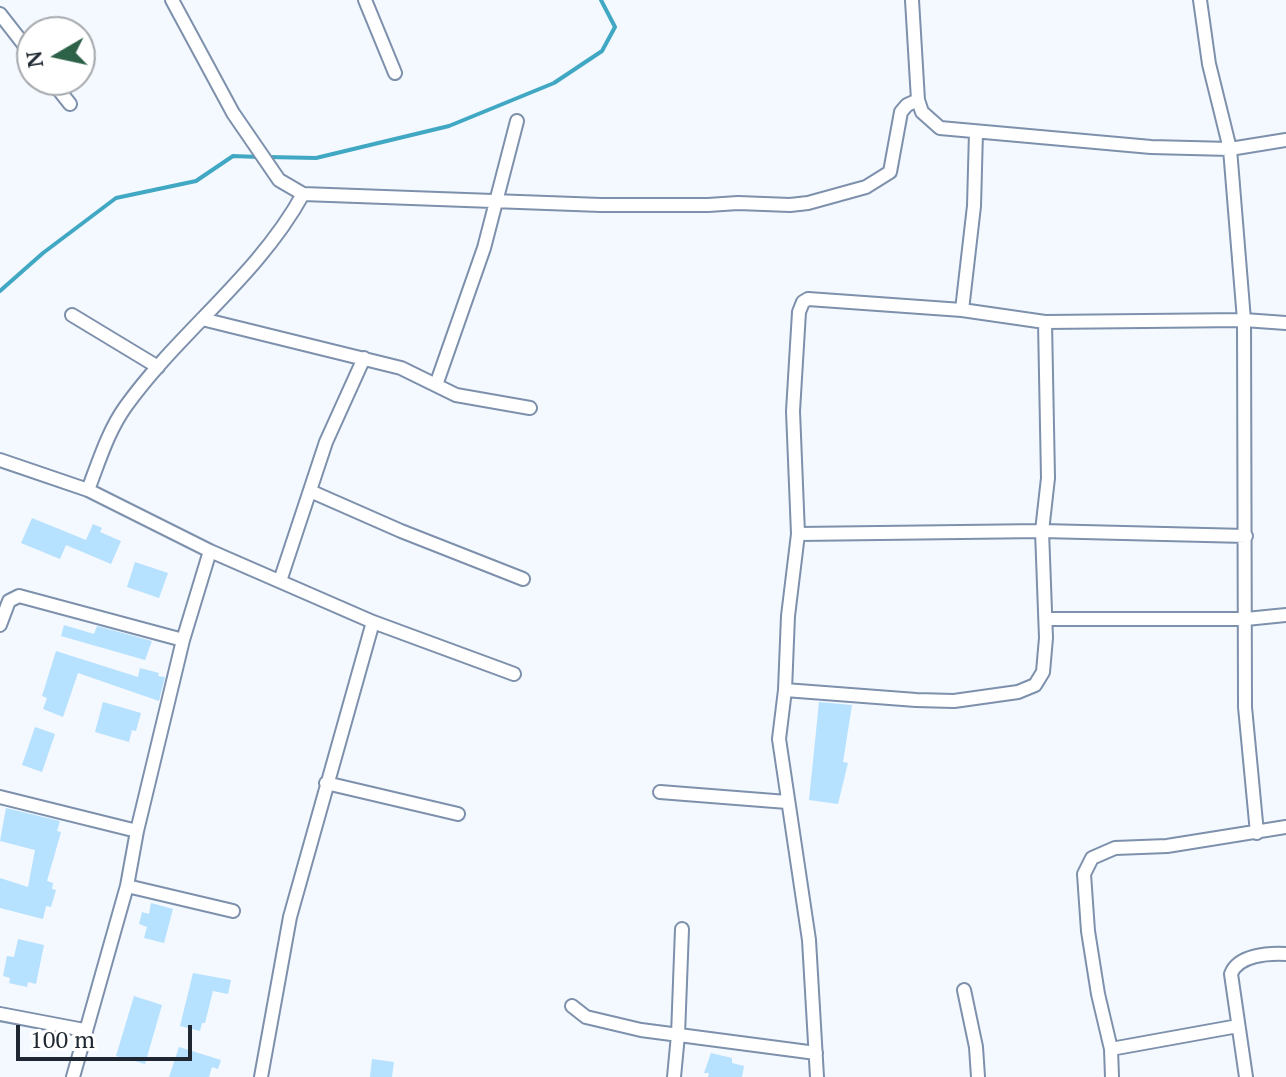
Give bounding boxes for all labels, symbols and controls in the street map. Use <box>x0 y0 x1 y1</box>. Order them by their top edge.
north arrow <box>16 16 96 96</box>
text: N <box>18 49 49 70</box>
scale bar <box>20 1009 196 1059</box>
text: 100 m <box>30 1023 95 1055</box>

